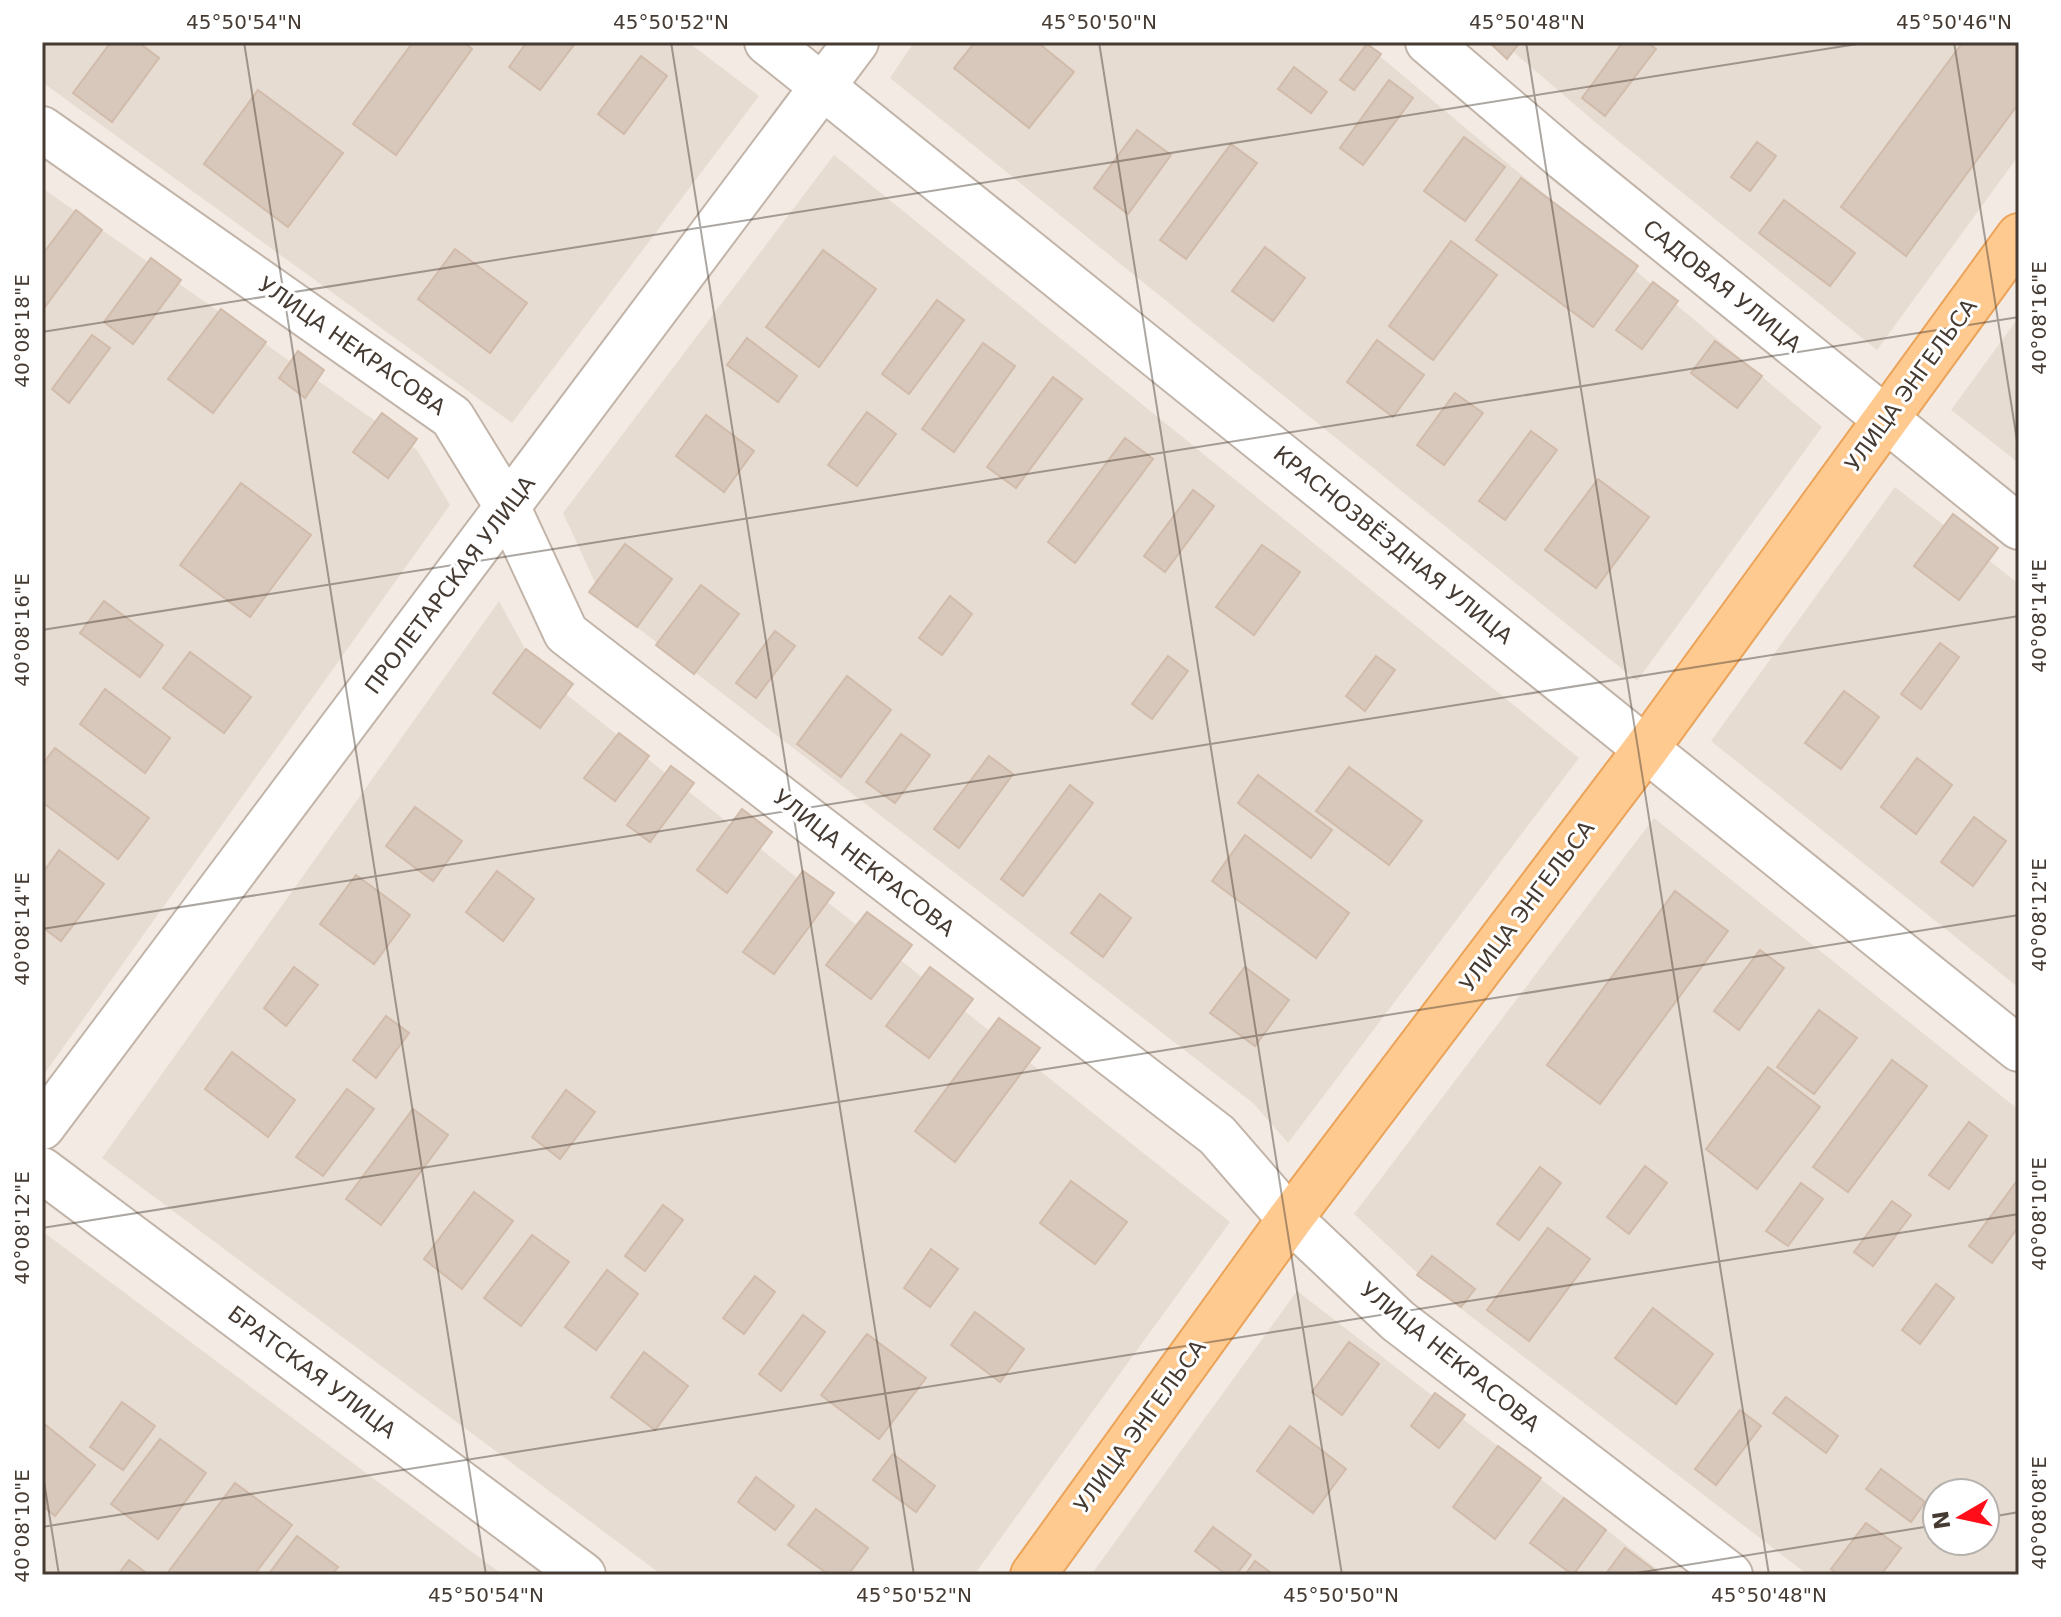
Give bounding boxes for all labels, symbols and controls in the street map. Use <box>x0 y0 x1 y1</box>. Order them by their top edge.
text: 45°50'54"N <box>186 10 302 34</box>
text: 45°50'52"N <box>613 10 729 34</box>
text: 45°50'50"N <box>1041 10 1157 34</box>
text: 45°50'48"N <box>1469 10 1585 34</box>
text: 45°50'46"N <box>1896 10 2012 34</box>
street label: САДОВАЯ УЛИЦА <box>1638 215 1806 357</box>
text: 40°08'16"E <box>2027 261 2051 375</box>
street label: УЛИЦА НЕКРАСОВА <box>254 272 450 420</box>
text: 40°08'18"E <box>10 274 34 388</box>
street label: УЛИЦА ЭНГЕЛЬСА <box>1840 294 1982 476</box>
street label: КРАСНОЗВЁЗДНАЯ УЛИЦА <box>1269 441 1517 649</box>
street label: ПРОЛЕТАРСКАЯ УЛИЦА <box>360 471 540 699</box>
text: 40°08'14"E <box>2027 559 2051 673</box>
text: 40°08'16"E <box>10 573 34 687</box>
street label: УЛИЦА НЕКРАСОВА <box>769 785 959 941</box>
street label: УЛИЦА ЭНГЕЛЬСА <box>1455 816 1599 996</box>
text: 40°08'12"E <box>2027 858 2051 972</box>
text: 40°08'14"E <box>10 872 34 986</box>
text: 40°08'10"E <box>2027 1157 2051 1271</box>
text: 40°08'12"E <box>10 1171 34 1285</box>
street label: УЛИЦА НЕКРАСОВА <box>1356 1277 1544 1437</box>
street label: БРАТСКАЯ УЛИЦА <box>223 1301 401 1443</box>
street label: УЛИЦА ЭНГЕЛЬСА <box>1069 1335 1211 1517</box>
text: 40°08'08"E <box>2027 1456 2051 1570</box>
text: 40°08'10"E <box>10 1469 34 1583</box>
north arrow <box>1921 1477 2001 1557</box>
text: N <box>1928 1509 1956 1531</box>
text: 45°50'54"N <box>428 1583 544 1607</box>
text: 45°50'52"N <box>856 1583 972 1607</box>
text: 45°50'50"N <box>1283 1583 1399 1607</box>
text: 45°50'48"N <box>1711 1583 1827 1607</box>

